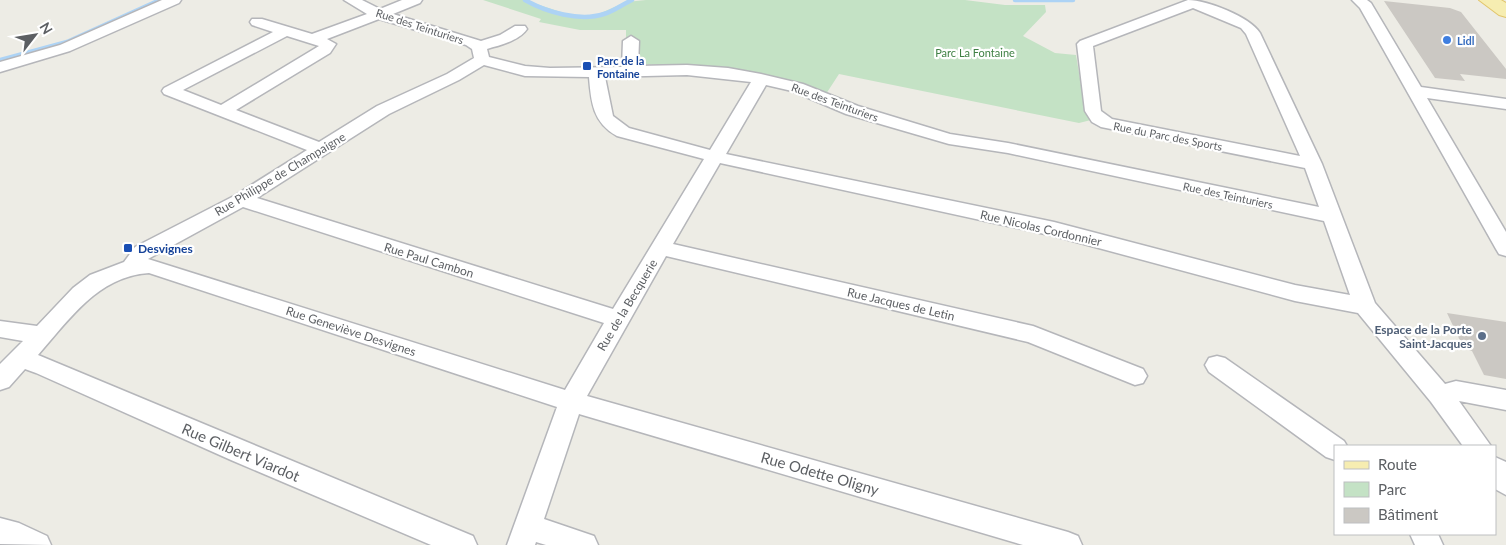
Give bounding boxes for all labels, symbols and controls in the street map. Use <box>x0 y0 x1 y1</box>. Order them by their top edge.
street label: Rue des Teinturiers <box>374 6 466 46</box>
north arrow <box>10 10 60 60</box>
text: N <box>37 19 57 37</box>
marker: Lidl <box>1441 34 1453 46</box>
place label: Lidl <box>1457 34 1475 47</box>
park label: Parc La Fontaine <box>935 46 1015 59</box>
place label: Parc de la Fontaine <box>597 54 644 80</box>
marker: Parc de la Fontaine <box>581 60 593 72</box>
street label: Rue des Teinturiers <box>790 80 880 124</box>
street label: Rue du Parc des Sports <box>1112 119 1224 153</box>
street label: Rue Philippe de Champaigne <box>212 129 348 219</box>
street label: Rue des Teinturiers <box>1182 179 1274 211</box>
street label: Rue Nicolas Cordonnier <box>979 207 1104 249</box>
street label: Rue Paul Cambon <box>382 239 476 281</box>
place label: Desvignes <box>138 241 193 256</box>
marker: Desvignes <box>122 242 134 254</box>
street label: Rue de la Becquerie <box>594 256 660 354</box>
street label: Rue Jacques de Letin <box>846 284 956 324</box>
street label: Rue Geneviève Desvignes <box>284 303 418 359</box>
place label: Espace de la Porte Saint-Jacques <box>1375 322 1473 351</box>
marker: Espace de la Porte Saint-Jacques <box>1476 330 1488 342</box>
street label: Rue Gilbert Viardot <box>179 419 303 485</box>
legend <box>1334 445 1496 535</box>
street label: Rue Odette Oligny <box>759 448 881 499</box>
text: Route <box>1378 455 1417 473</box>
text: Parc <box>1378 480 1407 498</box>
text: Bâtiment <box>1378 505 1439 523</box>

